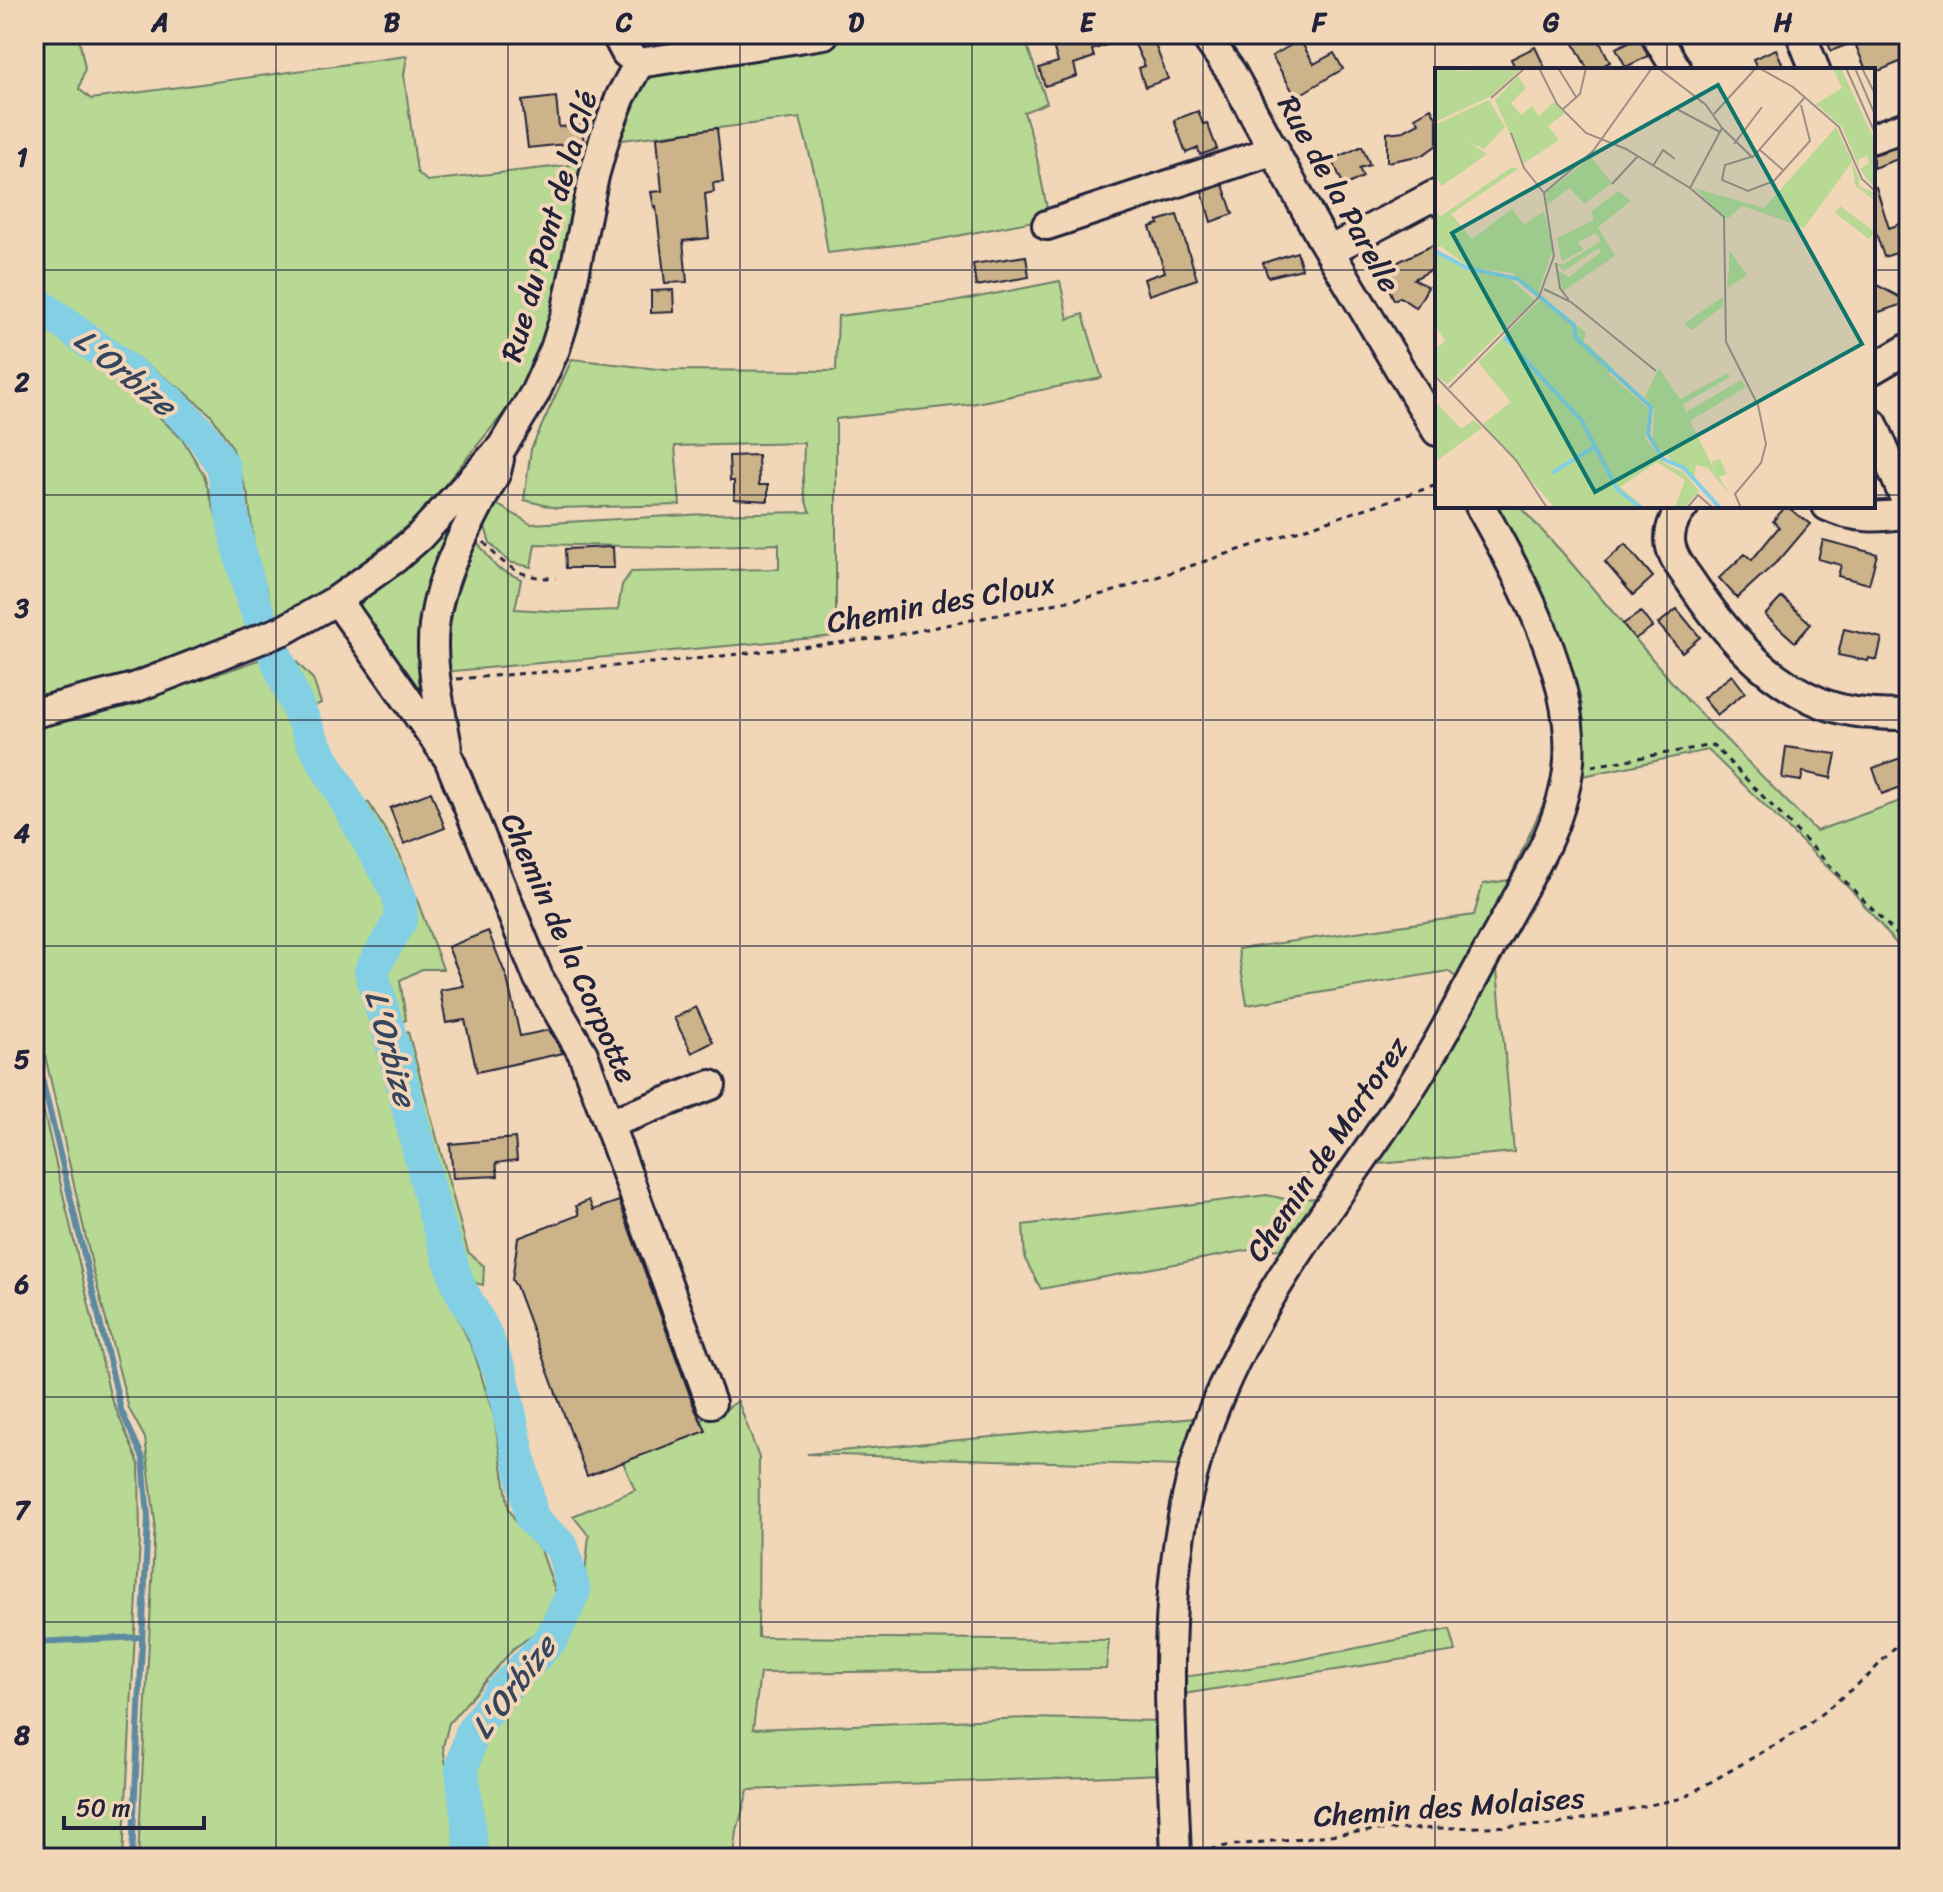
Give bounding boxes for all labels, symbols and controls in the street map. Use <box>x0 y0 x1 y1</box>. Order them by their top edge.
text: A <box>150 0 169 45</box>
text: B <box>384 0 401 45</box>
text: C <box>615 0 633 45</box>
text: D <box>848 0 864 45</box>
text: E <box>1080 0 1097 45</box>
text: F <box>1311 0 1328 45</box>
text: G <box>1543 0 1560 45</box>
text: H <box>1774 0 1793 45</box>
inset map <box>1435 68 1875 508</box>
street label: Rue du Pont de la Clé <box>484 84 614 368</box>
street label: Rue de la Parelle <box>1262 85 1416 303</box>
text: 1 <box>16 134 28 180</box>
water label: L'Orbize <box>61 313 191 434</box>
text: 2 <box>13 359 30 405</box>
street label: Chemin des Cloux <box>823 556 1060 650</box>
text: 3 <box>14 585 30 631</box>
street label: Chemin de la Corpotte <box>485 804 653 1092</box>
text: 4 <box>14 810 30 856</box>
water label: L'Orbize <box>348 984 434 1116</box>
street label: Chemin de Martorez <box>1231 1024 1423 1273</box>
text: 5 <box>14 1036 30 1082</box>
text: 6 <box>14 1261 30 1307</box>
text: 7 <box>15 1487 32 1533</box>
water label: L'Orbize <box>455 1620 574 1752</box>
text: 8 <box>13 1712 30 1758</box>
street label: Chemin des Molaises <box>1312 1771 1587 1843</box>
scale bar <box>64 1780 204 1830</box>
text: 50 m <box>76 1787 131 1829</box>

